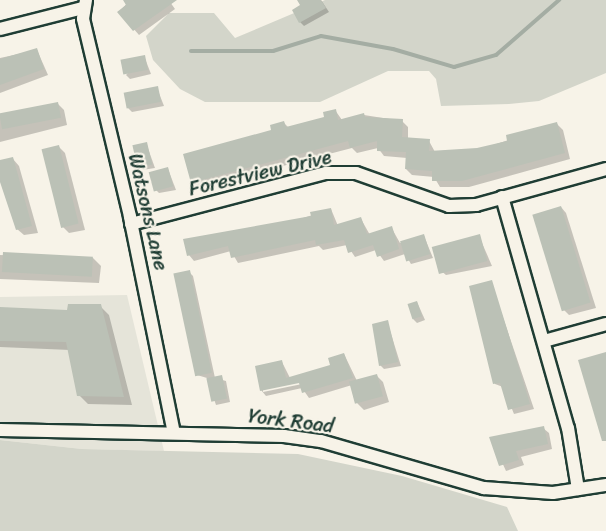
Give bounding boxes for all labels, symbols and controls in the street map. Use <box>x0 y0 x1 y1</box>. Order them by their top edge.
street label: Forestview Drive <box>186 145 334 201</box>
street label: Watsons Lane <box>123 151 173 273</box>
street label: York Road <box>247 404 335 438</box>

